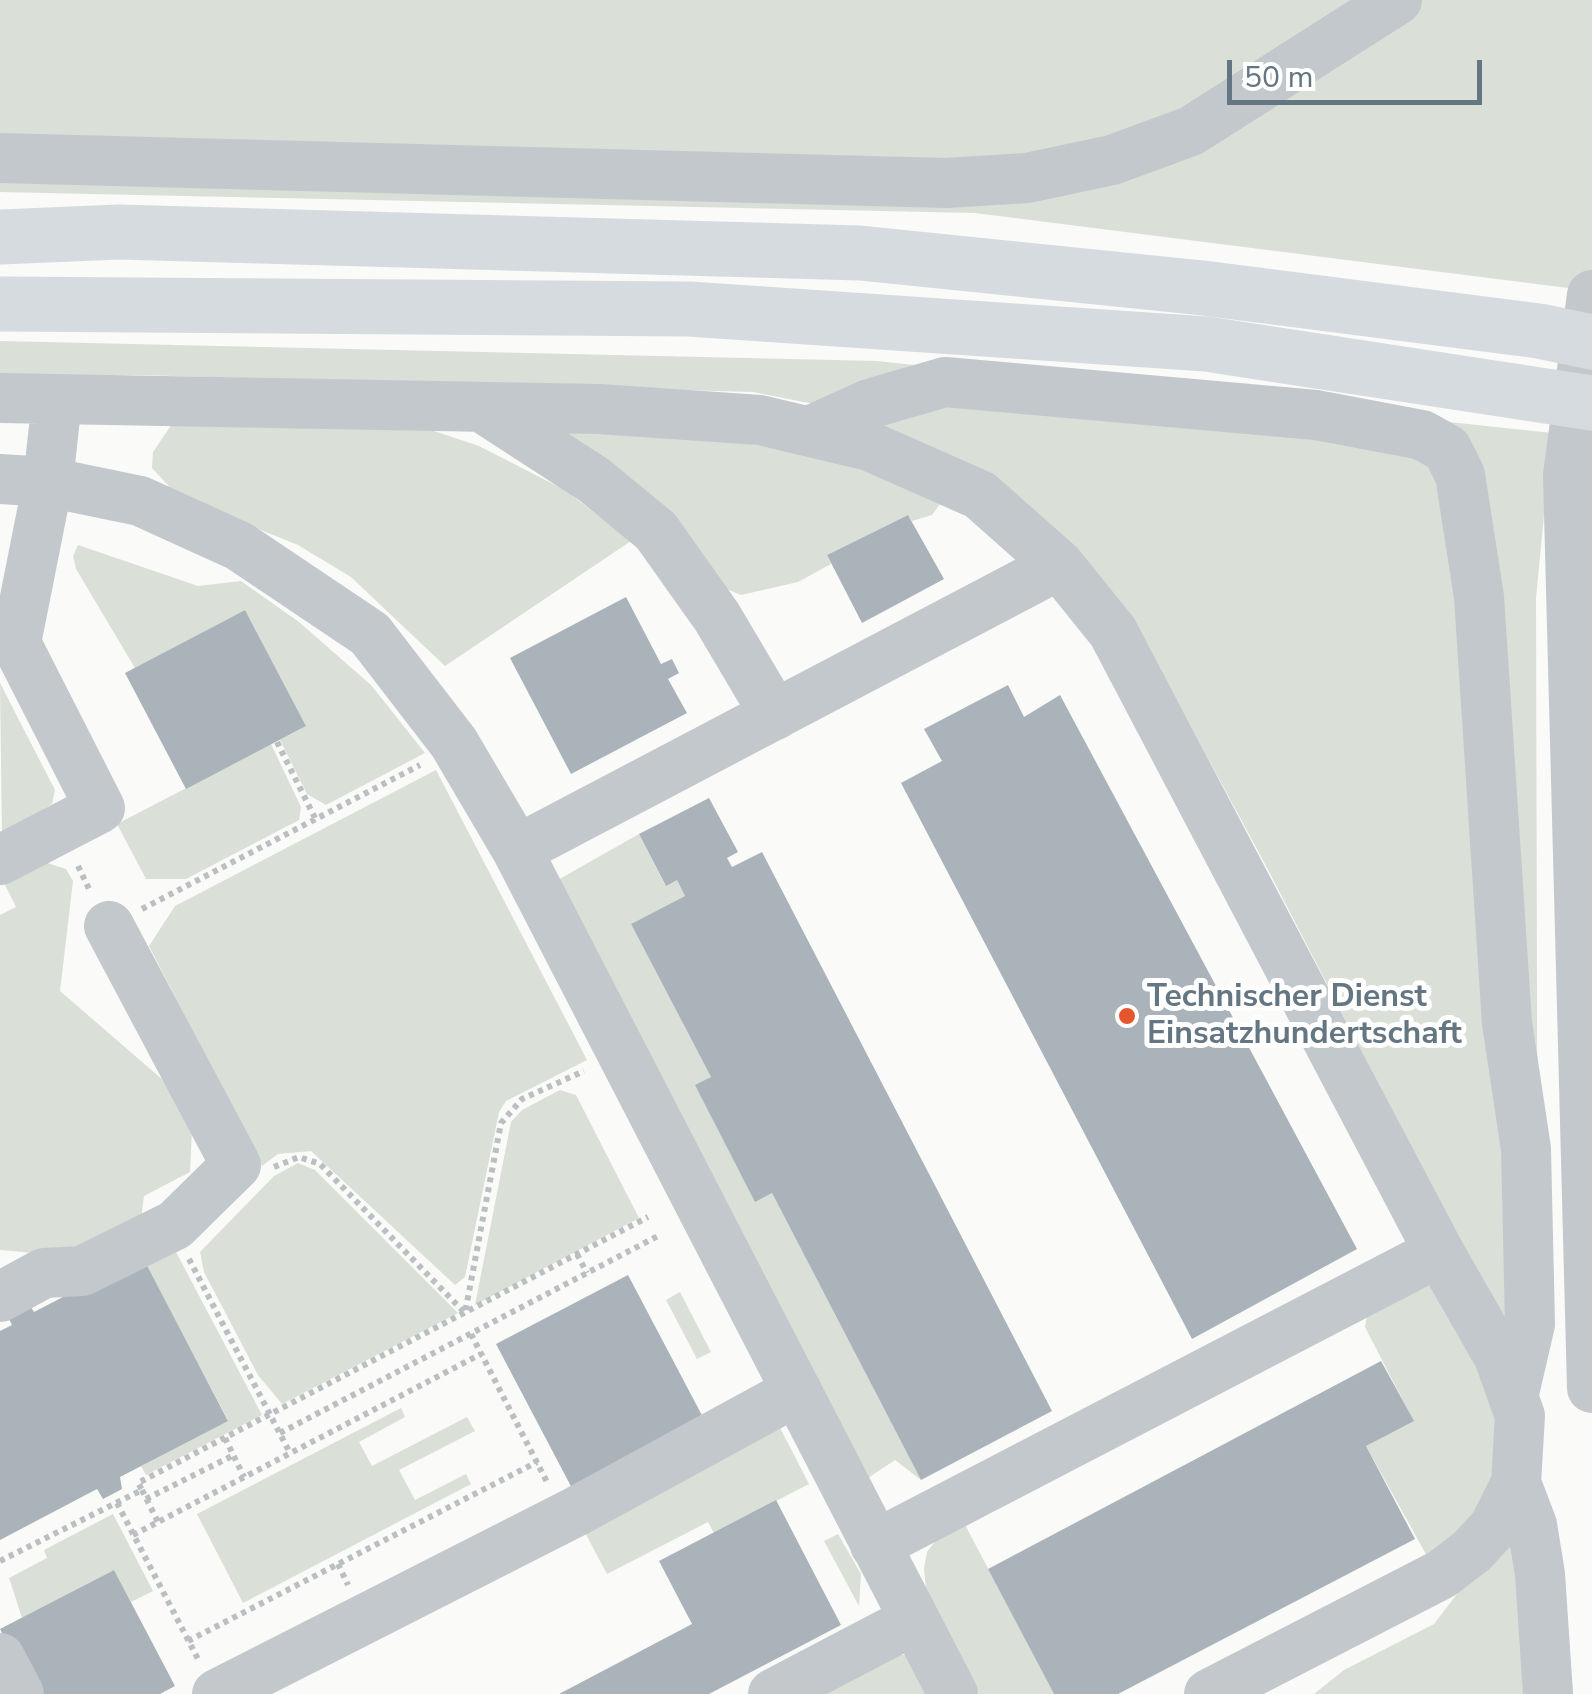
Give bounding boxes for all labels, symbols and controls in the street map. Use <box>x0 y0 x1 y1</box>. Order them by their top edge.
scale bar <box>1232 40 1487 102</box>
text: 50 m <box>1244 57 1313 98</box>
place label: Technischer Dienst Einsatzhundertschaft <box>1147 979 1462 1054</box>
marker: Technischer Dienst Einsatzhundertschaft <box>1116 1005 1138 1027</box>

